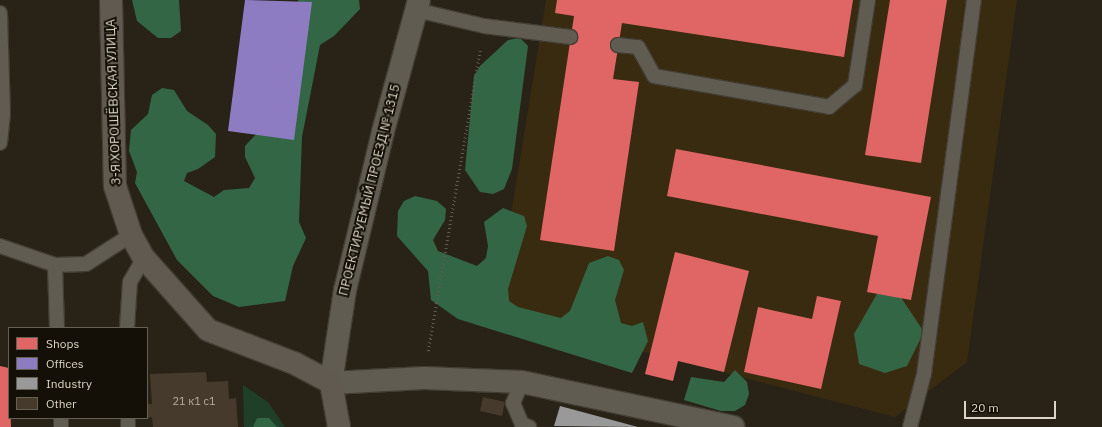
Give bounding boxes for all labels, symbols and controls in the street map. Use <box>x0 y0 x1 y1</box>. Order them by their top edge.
street label: 3-Я ХОРОШЁВСКАЯ УЛИЦА <box>103 19 125 185</box>
street label: ПРОЕКТИРУЕМЫЙ ПРОЕЗД № 1315 <box>336 83 404 297</box>
legend <box>8 327 148 419</box>
text: Shops <box>46 336 79 351</box>
text: Offices <box>46 356 84 371</box>
text: Industry <box>46 376 92 391</box>
scale bar <box>966 393 1058 419</box>
house number: 21 к1 с1 <box>172 394 216 408</box>
text: Other <box>46 396 77 411</box>
text: 20 m <box>971 400 999 415</box>

